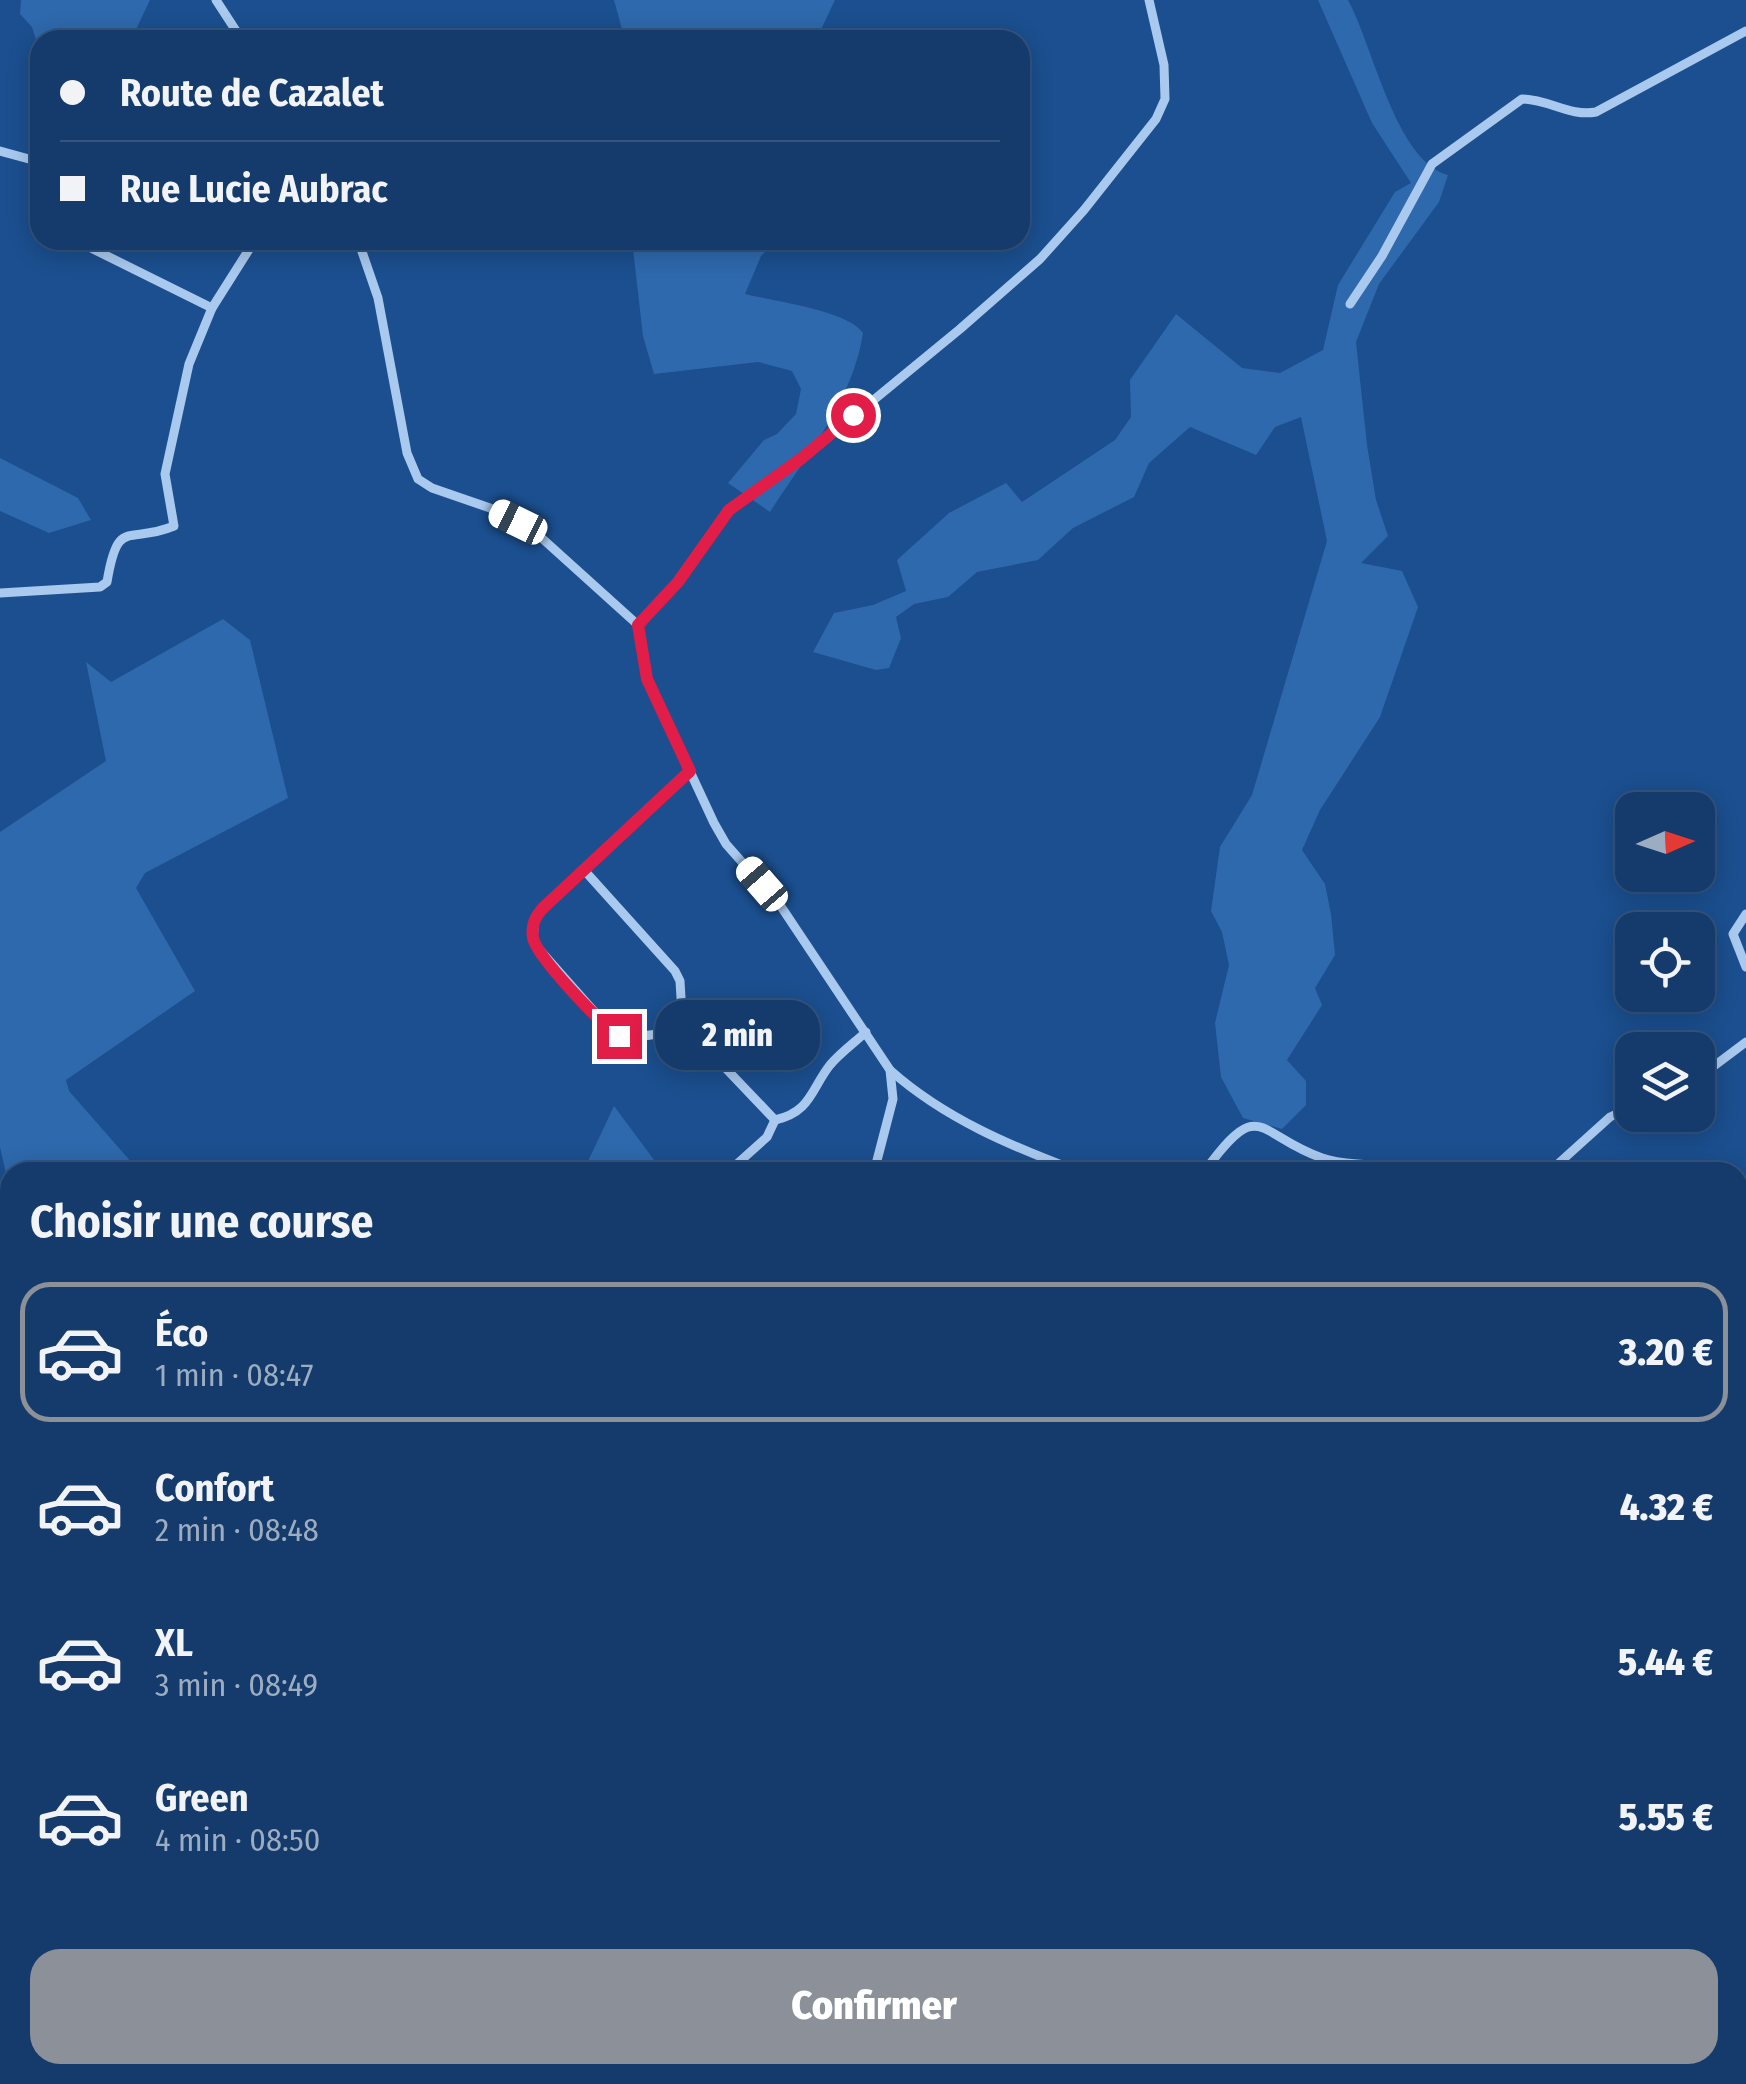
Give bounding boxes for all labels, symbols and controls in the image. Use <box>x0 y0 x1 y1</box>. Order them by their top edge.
text: Route de Cazalet <box>120 70 384 116</box>
text: Rue Lucie Aubrac <box>120 166 388 212</box>
route start <box>831 393 876 438</box>
car <box>484 495 552 549</box>
north arrow <box>1615 792 1715 892</box>
map controls <box>1615 792 1715 1132</box>
car <box>731 852 793 916</box>
button: locate <box>1615 912 1715 1012</box>
callout: 2 min <box>654 1001 819 1071</box>
route end <box>597 1014 642 1059</box>
text: 2 min <box>702 1016 773 1054</box>
button: layers <box>1615 1032 1715 1132</box>
text: Choisir une course <box>30 1195 373 1249</box>
icon: car <box>35 1307 125 1397</box>
text: Éco <box>155 1310 208 1356</box>
text: 3.20 € <box>1619 1329 1713 1375</box>
text: 1 min · 08:47 <box>155 1356 314 1394</box>
icon: car <box>35 1462 125 1552</box>
text: Confort <box>155 1465 274 1511</box>
text: 4.32 € <box>1620 1484 1713 1530</box>
text: 2 min · 08:48 <box>155 1511 319 1549</box>
icon: car <box>35 1617 125 1707</box>
text: XL <box>155 1620 193 1666</box>
text: 5.44 € <box>1618 1639 1713 1685</box>
text: 3 min · 08:49 <box>155 1666 318 1704</box>
icon: car <box>35 1772 125 1862</box>
text: Green <box>155 1775 249 1821</box>
text: 5.55 € <box>1619 1794 1713 1840</box>
text: 4 min · 08:50 <box>155 1821 320 1859</box>
button: Confirmer <box>30 1949 1718 2064</box>

